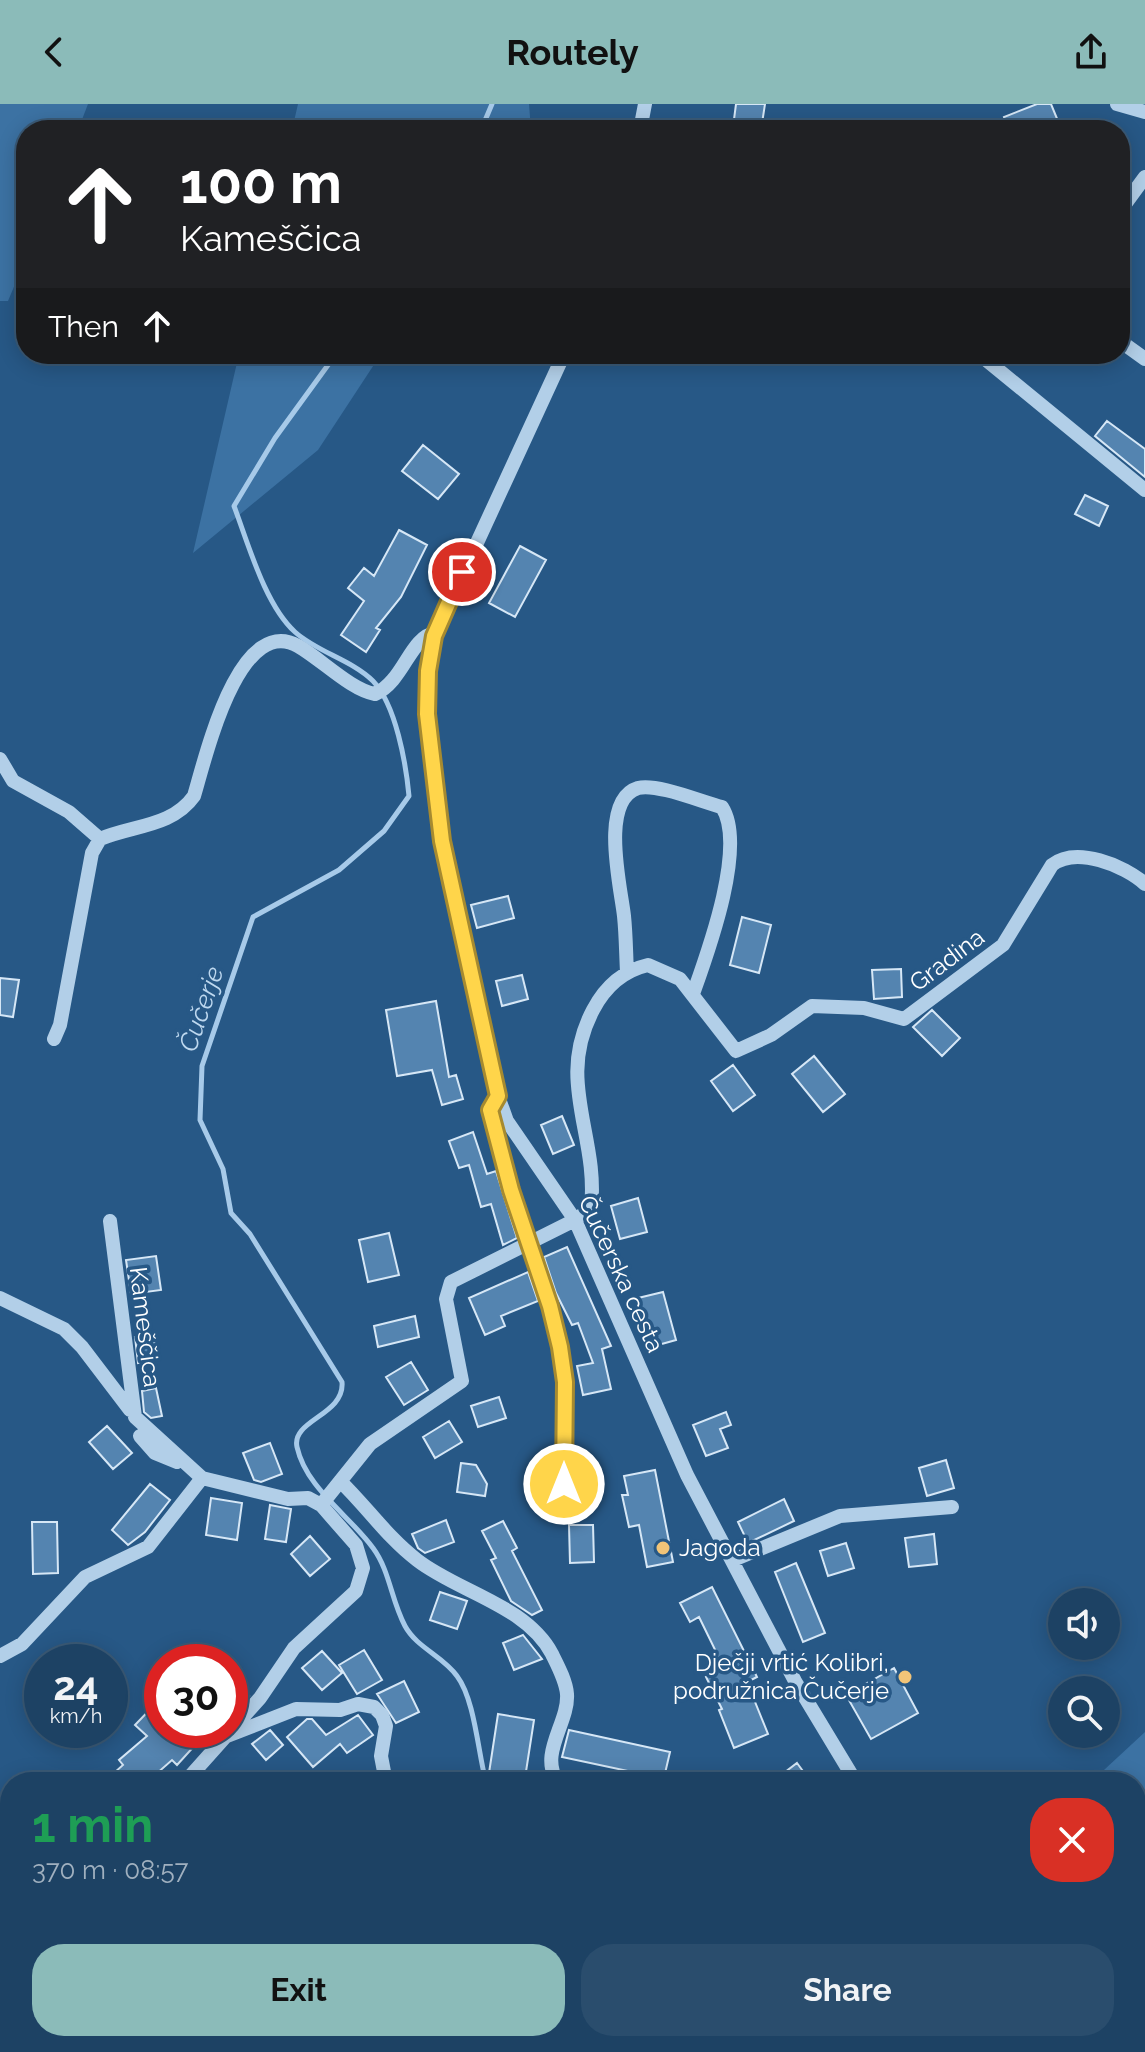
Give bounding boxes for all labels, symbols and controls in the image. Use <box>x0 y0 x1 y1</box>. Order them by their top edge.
icon: back <box>32 30 76 74</box>
icon: share <box>1069 30 1113 74</box>
text: Routely <box>506 31 639 73</box>
text: 100 m <box>180 150 342 216</box>
icon: ahead <box>48 152 152 256</box>
text: Kameščica <box>180 217 361 259</box>
icon: ahead <box>135 304 179 348</box>
text: Then <box>48 309 119 344</box>
pin <box>428 538 496 606</box>
icon: arrive <box>440 550 484 594</box>
street label: Gradina <box>904 922 990 997</box>
water label: Čučerje <box>172 962 230 1055</box>
street label: Čučerska cesta <box>572 1191 670 1357</box>
street label: Kameščica <box>124 1265 167 1389</box>
position arrow <box>522 1442 606 1526</box>
place label: Jagoda <box>679 1533 761 1562</box>
marker: Jagoda <box>654 1539 672 1557</box>
map controls <box>1048 1588 1120 1748</box>
button: sound <box>1048 1588 1120 1660</box>
speed limit sign: 30 <box>144 1644 248 1748</box>
place label: Dječji vrtić Kolibri, podružnica Čučerje <box>673 1648 889 1705</box>
text: 24 <box>53 1662 99 1709</box>
marker: Dječji vrtić Kolibri, podružnica Čučerje <box>896 1668 914 1686</box>
button: search <box>1048 1676 1120 1748</box>
text: km/h <box>50 1704 102 1728</box>
text: 1 min <box>32 1797 153 1853</box>
button: close <box>1030 1798 1114 1882</box>
text: 370 m · 08:57 <box>32 1855 188 1885</box>
button: Exit <box>32 1944 565 2036</box>
button: Share <box>581 1944 1114 2036</box>

